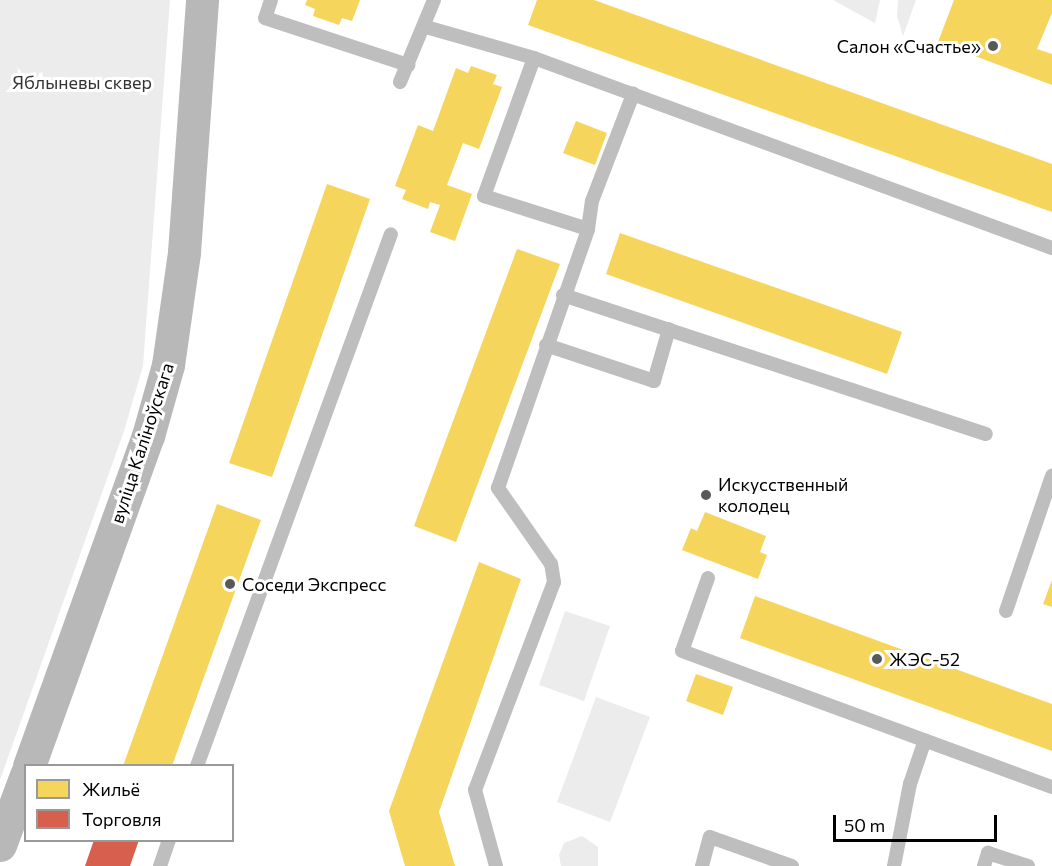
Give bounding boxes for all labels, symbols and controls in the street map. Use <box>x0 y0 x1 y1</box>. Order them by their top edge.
place label: Салон «Счастье» <box>837 35 981 57</box>
marker: Салон «Счастье» <box>986 39 1000 53</box>
park label: Яблыневы сквер <box>12 71 152 93</box>
street label: вуліца Каліноўскага <box>106 360 178 526</box>
place label: Искусственный колодец <box>718 474 848 516</box>
marker: Искусственный колодец <box>699 488 713 502</box>
place label: Соседи Экспресс <box>242 573 386 595</box>
marker: Соседи Экспресс <box>223 577 237 591</box>
place label: ЖЭС-52 <box>889 648 960 670</box>
marker: ЖЭС-52 <box>870 652 884 666</box>
legend <box>24 764 234 842</box>
text: Жильё <box>82 778 140 800</box>
scale bar <box>836 803 1000 841</box>
text: Торговля <box>82 808 161 830</box>
text: 50 m <box>844 814 885 836</box>

